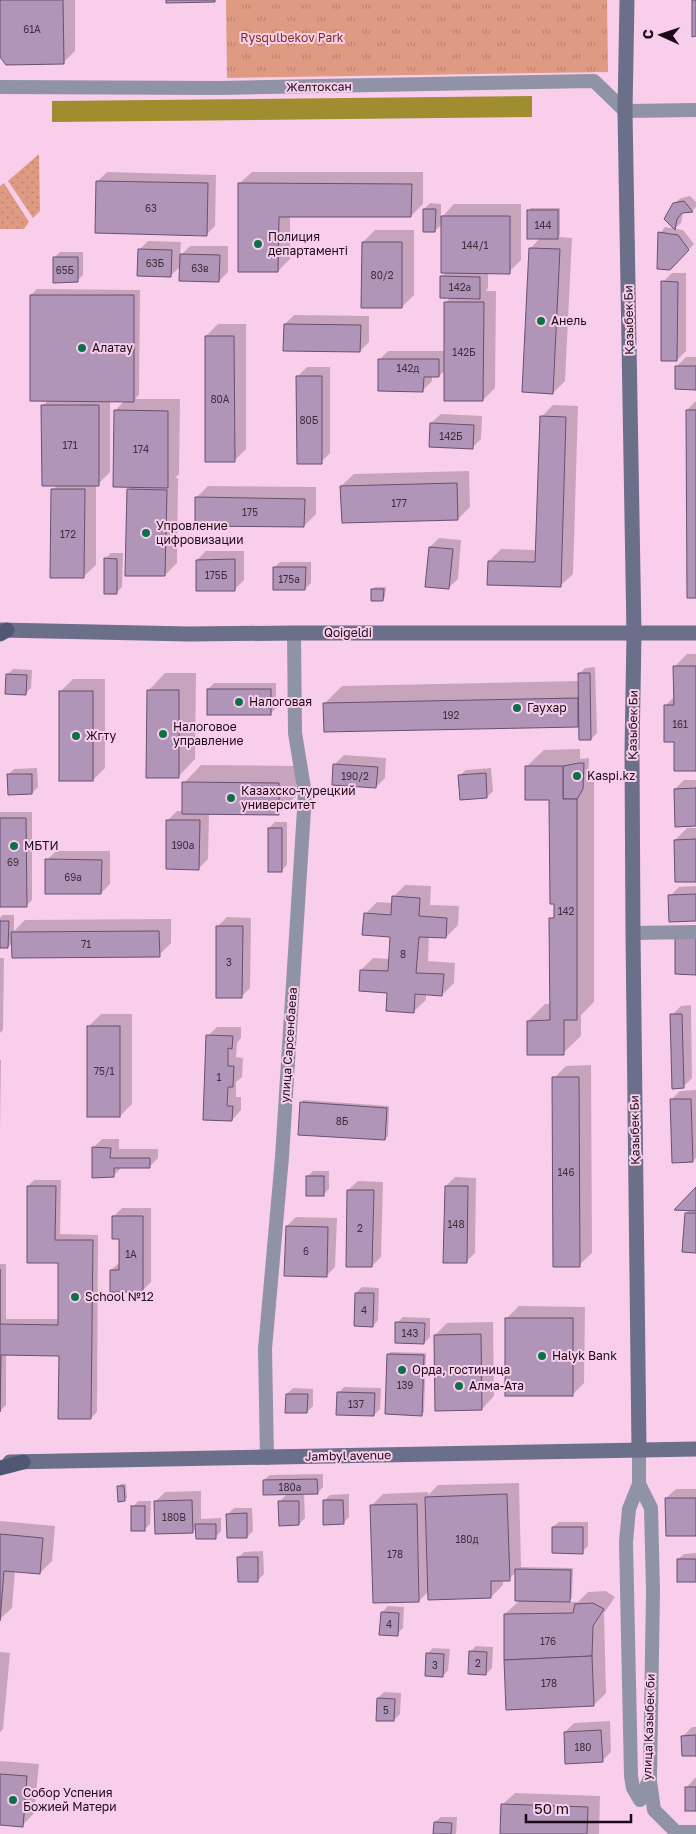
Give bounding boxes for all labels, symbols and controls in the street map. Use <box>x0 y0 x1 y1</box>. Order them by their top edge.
north arrow <box>636 10 686 60</box>
house number: 61А <box>23 23 41 35</box>
text: С <box>639 29 656 40</box>
park label: Rysqulbekov Park <box>240 30 344 45</box>
street label: Желтоксан <box>286 78 352 95</box>
house number: 63 <box>145 202 157 214</box>
house number: 144 <box>534 219 552 231</box>
place label: Полиция департаменті <box>268 229 348 258</box>
marker: Полиция департаменті <box>252 238 264 250</box>
house number: 144/1 <box>462 239 488 251</box>
house number: 63Б <box>146 257 165 269</box>
house number: 63в <box>191 262 209 274</box>
house number: 65Б <box>56 264 75 276</box>
house number: 80/2 <box>371 269 394 281</box>
house number: 142а <box>449 281 471 293</box>
street label: Қазыбек Би <box>620 285 637 355</box>
place label: Анель <box>551 313 587 328</box>
marker: Анель <box>535 315 547 327</box>
place label: Алатау <box>92 340 133 355</box>
marker: Алатау <box>76 342 88 354</box>
house number: 142Б <box>452 346 476 358</box>
house number: 142д <box>397 362 419 374</box>
house number: 80А <box>211 393 230 405</box>
house number: 80Б <box>300 414 319 426</box>
house number: 142Б <box>439 430 463 442</box>
house number: 171 <box>63 439 78 451</box>
house number: 174 <box>133 443 149 455</box>
house number: 177 <box>391 497 407 509</box>
house number: 175 <box>242 506 258 518</box>
place label: Упровление цифровизации <box>156 518 243 547</box>
marker: Упровление цифровизации <box>140 527 152 539</box>
house number: 172 <box>60 528 76 540</box>
house number: 175Б <box>205 569 228 581</box>
house number: 175а <box>278 573 300 585</box>
street label: Qoigeldi <box>324 625 372 640</box>
street label: Қазыбек Би <box>624 690 641 760</box>
place label: Налоговая <box>249 694 312 709</box>
marker: Налоговая <box>233 696 245 708</box>
place label: Гаухар <box>527 700 567 715</box>
marker: Гаухар <box>511 702 523 714</box>
house number: 192 <box>443 709 460 721</box>
house number: 161 <box>672 718 688 730</box>
place label: Налоговое управление <box>173 719 243 748</box>
place label: Жгту <box>86 728 117 743</box>
marker: Налоговое управление <box>157 728 169 740</box>
marker: Жгту <box>70 730 82 742</box>
place label: Kaspi.kz <box>587 768 635 783</box>
house number: 190/2 <box>341 770 369 782</box>
marker: Kaspi.kz <box>571 770 583 782</box>
place label: Казахско-турецкий университет <box>241 783 356 812</box>
marker: Казахско-турецкий университет <box>225 792 237 804</box>
place label: МБТИ <box>24 838 59 853</box>
house number: 190а <box>172 839 194 851</box>
marker: МБТИ <box>8 840 20 852</box>
house number: 69 <box>7 856 19 868</box>
house number: 69а <box>64 871 82 883</box>
house number: 142 <box>558 905 575 917</box>
house number: 71 <box>81 938 91 950</box>
house number: 8 <box>400 948 406 960</box>
house number: 3 <box>226 956 232 968</box>
street label: улица Сарсенбаева <box>277 987 300 1103</box>
house number: 75/1 <box>94 1065 115 1077</box>
house number: 1 <box>217 1071 222 1083</box>
street label: Қазыбек Би <box>626 1095 643 1165</box>
house number: 8Б <box>336 1115 349 1127</box>
house number: 146 <box>558 1166 575 1178</box>
house number: 148 <box>447 1218 465 1230</box>
house number: 2 <box>357 1222 363 1234</box>
house number: 6 <box>303 1245 309 1257</box>
house number: 1А <box>125 1248 137 1260</box>
place label: School №12 <box>85 1289 154 1304</box>
marker: School №12 <box>69 1291 81 1303</box>
house number: 4 <box>361 1304 367 1316</box>
house number: 143 <box>402 1327 419 1339</box>
place label: Halyk Bank <box>552 1348 617 1363</box>
marker: Halyk Bank <box>536 1350 548 1362</box>
place label: Орда, гостиница <box>412 1362 510 1377</box>
marker: Орда, гостиница <box>396 1364 408 1376</box>
place label: Алма-Ата <box>469 1378 524 1393</box>
house number: 139 <box>397 1379 413 1391</box>
marker: Алма-Ата <box>453 1380 465 1392</box>
house number: 137 <box>348 1398 364 1410</box>
street label: Jambyl avenue <box>305 1447 391 1464</box>
house number: 180а <box>279 1481 301 1493</box>
house number: 180В <box>162 1511 186 1523</box>
house number: 180д <box>455 1533 479 1545</box>
house number: 178 <box>387 1548 403 1560</box>
house number: 4 <box>386 1618 392 1630</box>
house number: 176 <box>540 1635 556 1647</box>
house number: 2 <box>475 1657 481 1669</box>
house number: 3 <box>432 1659 438 1671</box>
street label: улица Казыбек би <box>639 1673 658 1781</box>
house number: 178 <box>541 1677 557 1689</box>
house number: 5 <box>383 1704 389 1716</box>
house number: 180 <box>574 1741 592 1753</box>
place label: Собор Успения Божией Матери <box>23 1785 117 1814</box>
scale bar <box>526 1792 631 1824</box>
marker: Собор Успения Божией Матери <box>7 1794 19 1806</box>
text: 50 m <box>534 1799 569 1817</box>

